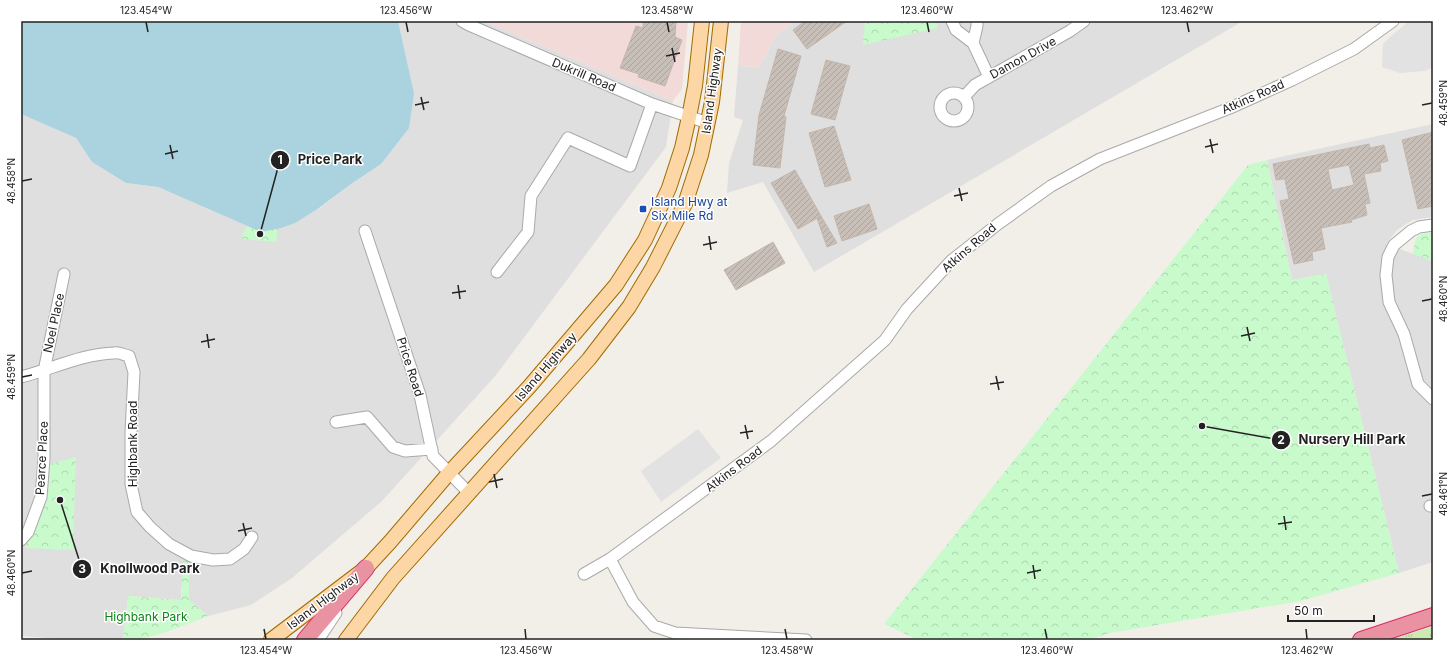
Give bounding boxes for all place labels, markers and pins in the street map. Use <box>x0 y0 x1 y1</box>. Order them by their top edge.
callout: Price Park <box>270 147 371 172</box>
place label: Island Hwy at Six Mile Rd <box>651 194 728 223</box>
marker: Island Hwy at Six Mile Rd <box>638 204 648 214</box>
callout: Nursery Hill Park <box>1271 427 1414 452</box>
callout: Knollwood Park <box>72 556 208 581</box>

